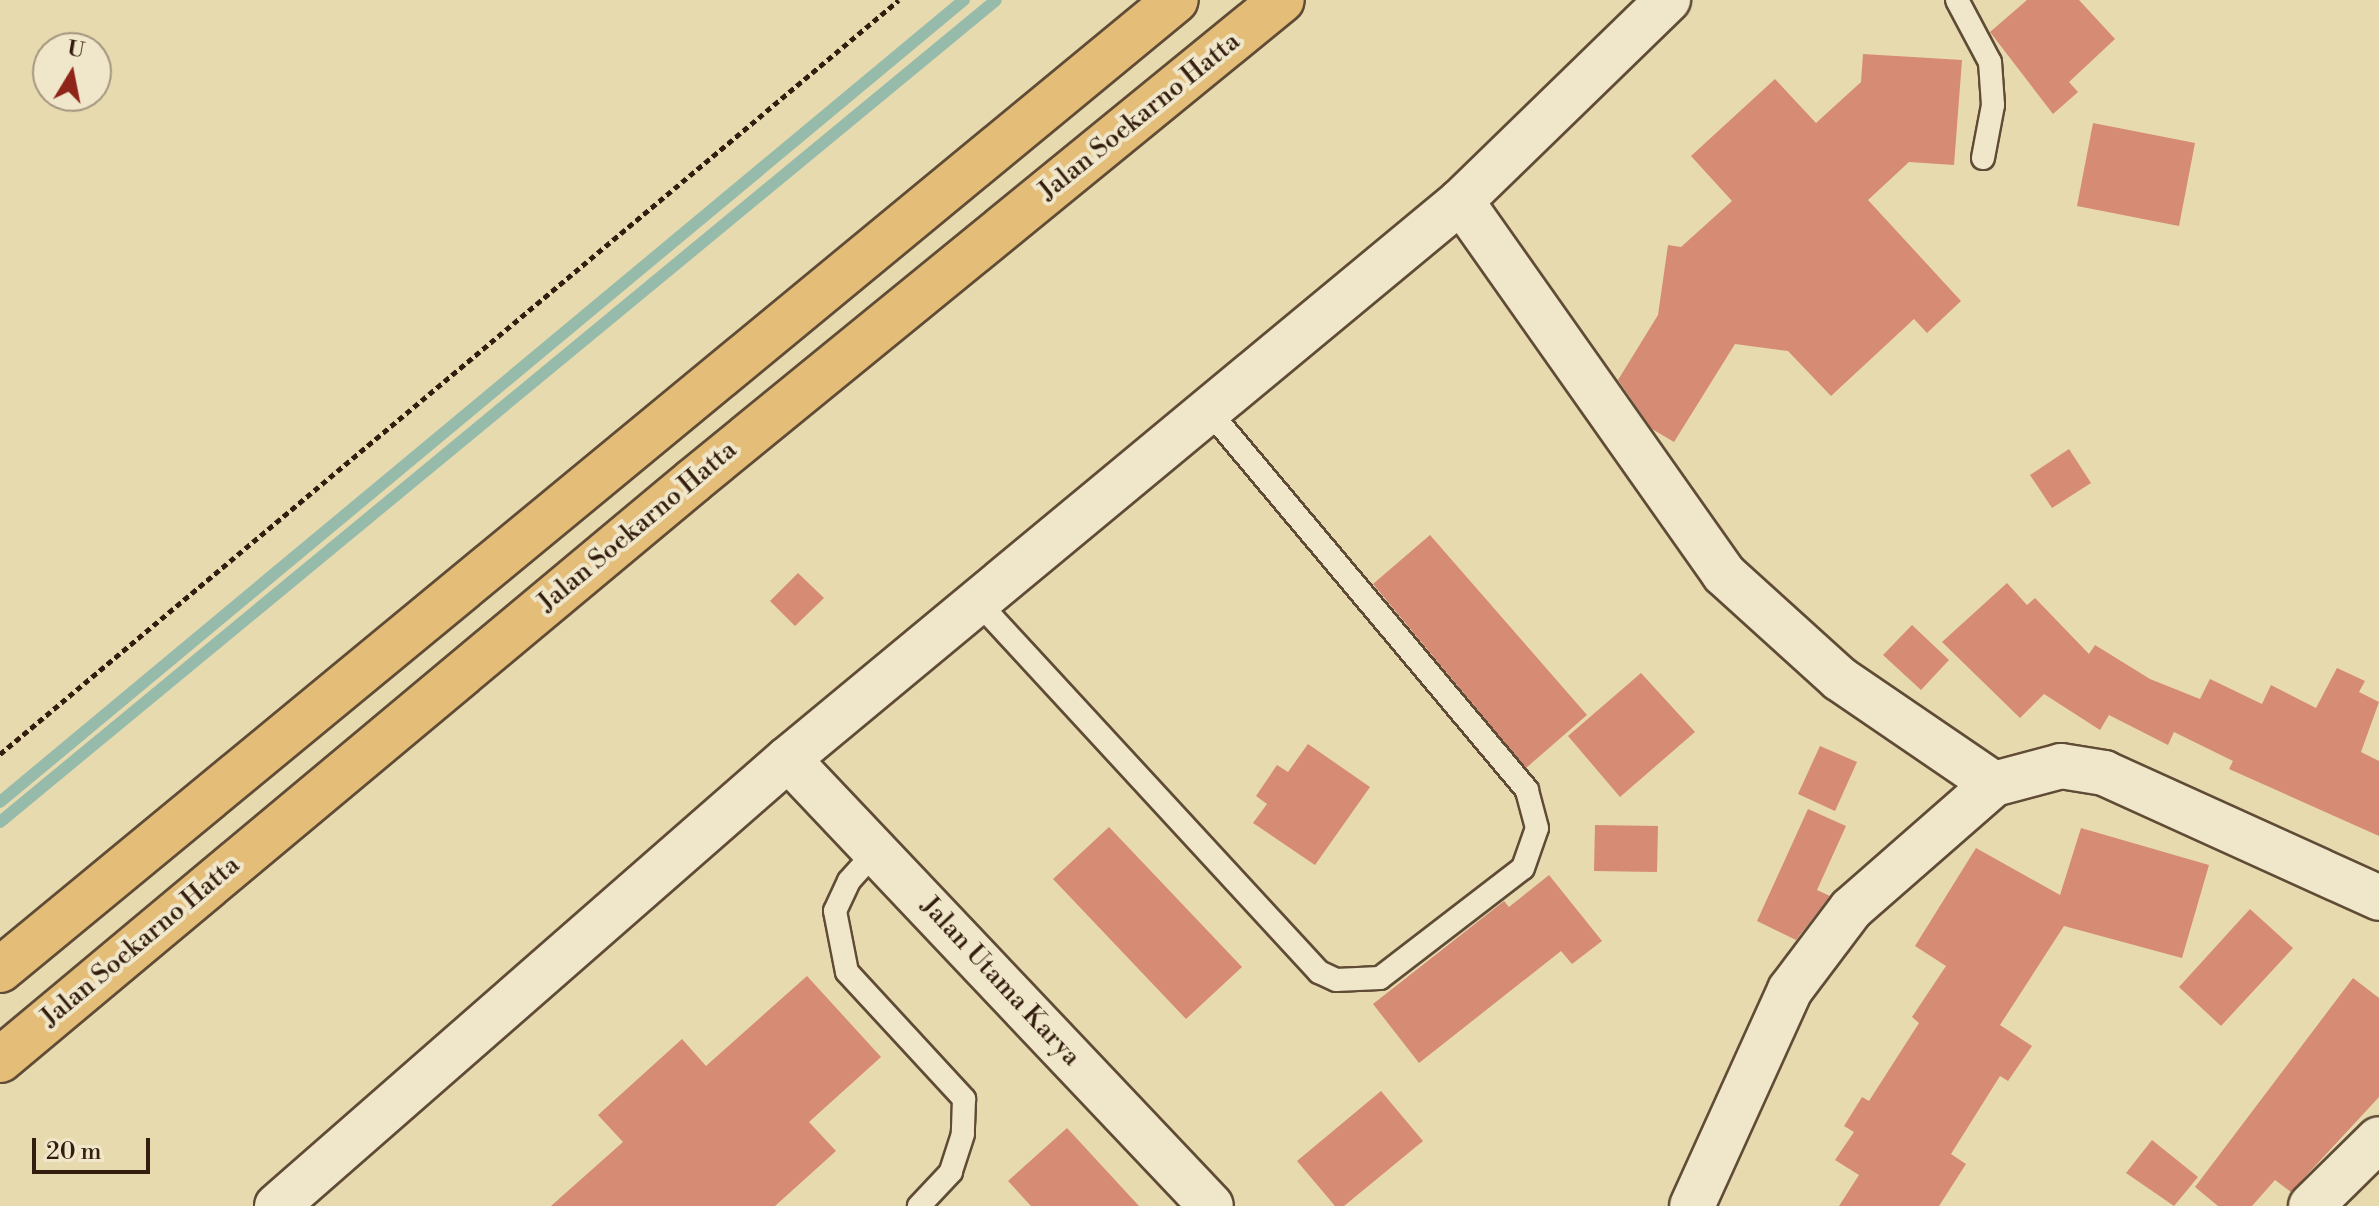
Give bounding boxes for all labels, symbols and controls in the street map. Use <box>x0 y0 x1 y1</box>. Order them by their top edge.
street label: Jalan Soekarno Hatta <box>1033 26 1247 208</box>
north arrow <box>32 32 112 112</box>
text: U <box>65 35 87 65</box>
street label: Jalan Soekarno Hatta <box>533 435 743 619</box>
street label: Jalan Soekarno Hatta <box>36 850 246 1034</box>
street label: Jalan Utama Karya <box>914 891 1086 1073</box>
scale bar <box>36 1122 154 1172</box>
text: 20 m <box>46 1137 102 1167</box>

